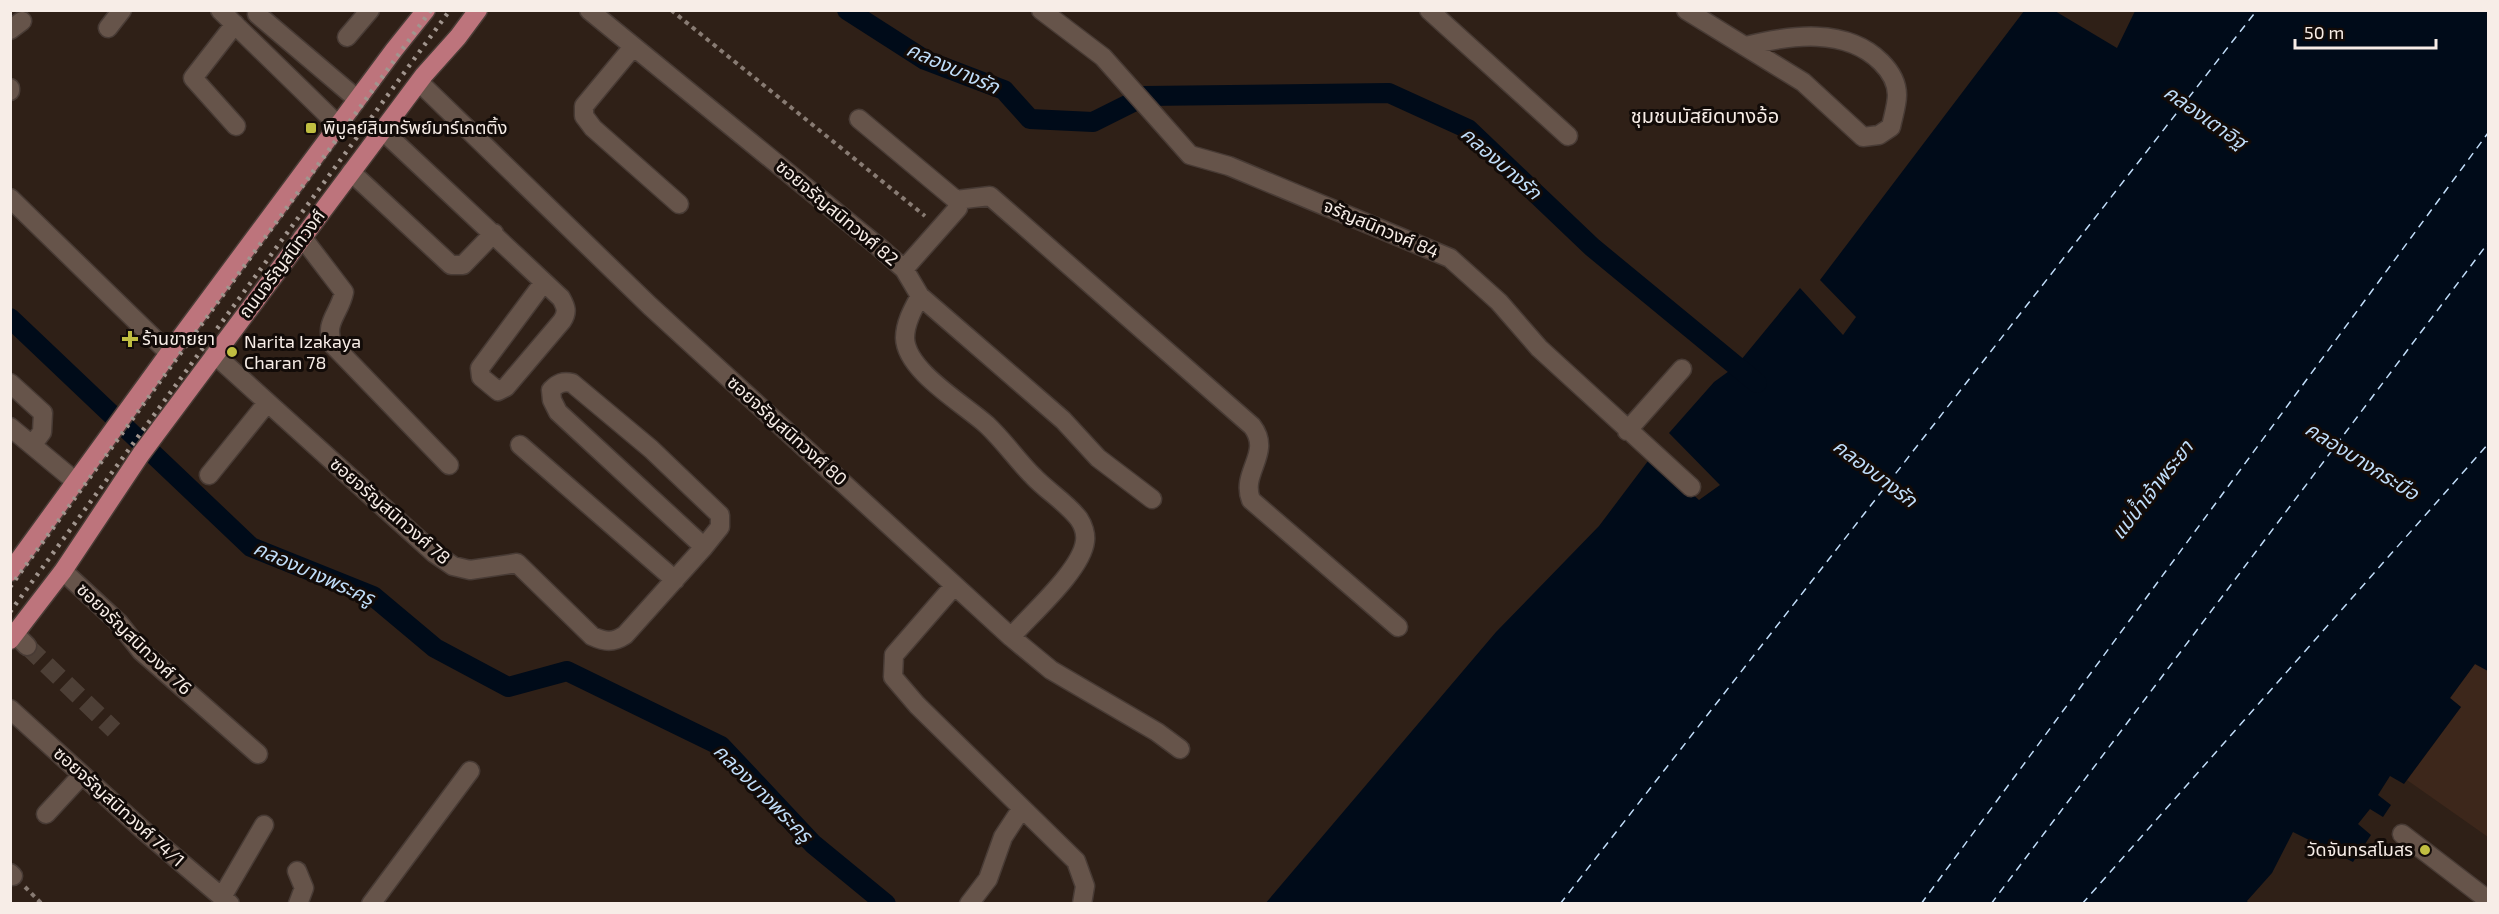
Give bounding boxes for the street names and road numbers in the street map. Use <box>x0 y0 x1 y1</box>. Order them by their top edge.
street label: ซอยจรัญสนิทวงศ์ 82 <box>772 155 903 270</box>
street label: จรัญสนิทวงศ์ 84 <box>1321 194 1442 262</box>
street label: ถนนจรัญสนิทวงศ์ <box>233 205 329 322</box>
street label: ซอยจรัญสนิทวงศ์ 80 <box>723 371 852 490</box>
street label: ซอยจรัญสนิทวงศ์ 78 <box>326 452 455 568</box>
street label: ซอยจรัญสนิทวงศ์ 76 <box>73 578 197 699</box>
street label: ซอยจรัญสนิทวงศ์ 74/1 <box>50 742 190 871</box>

